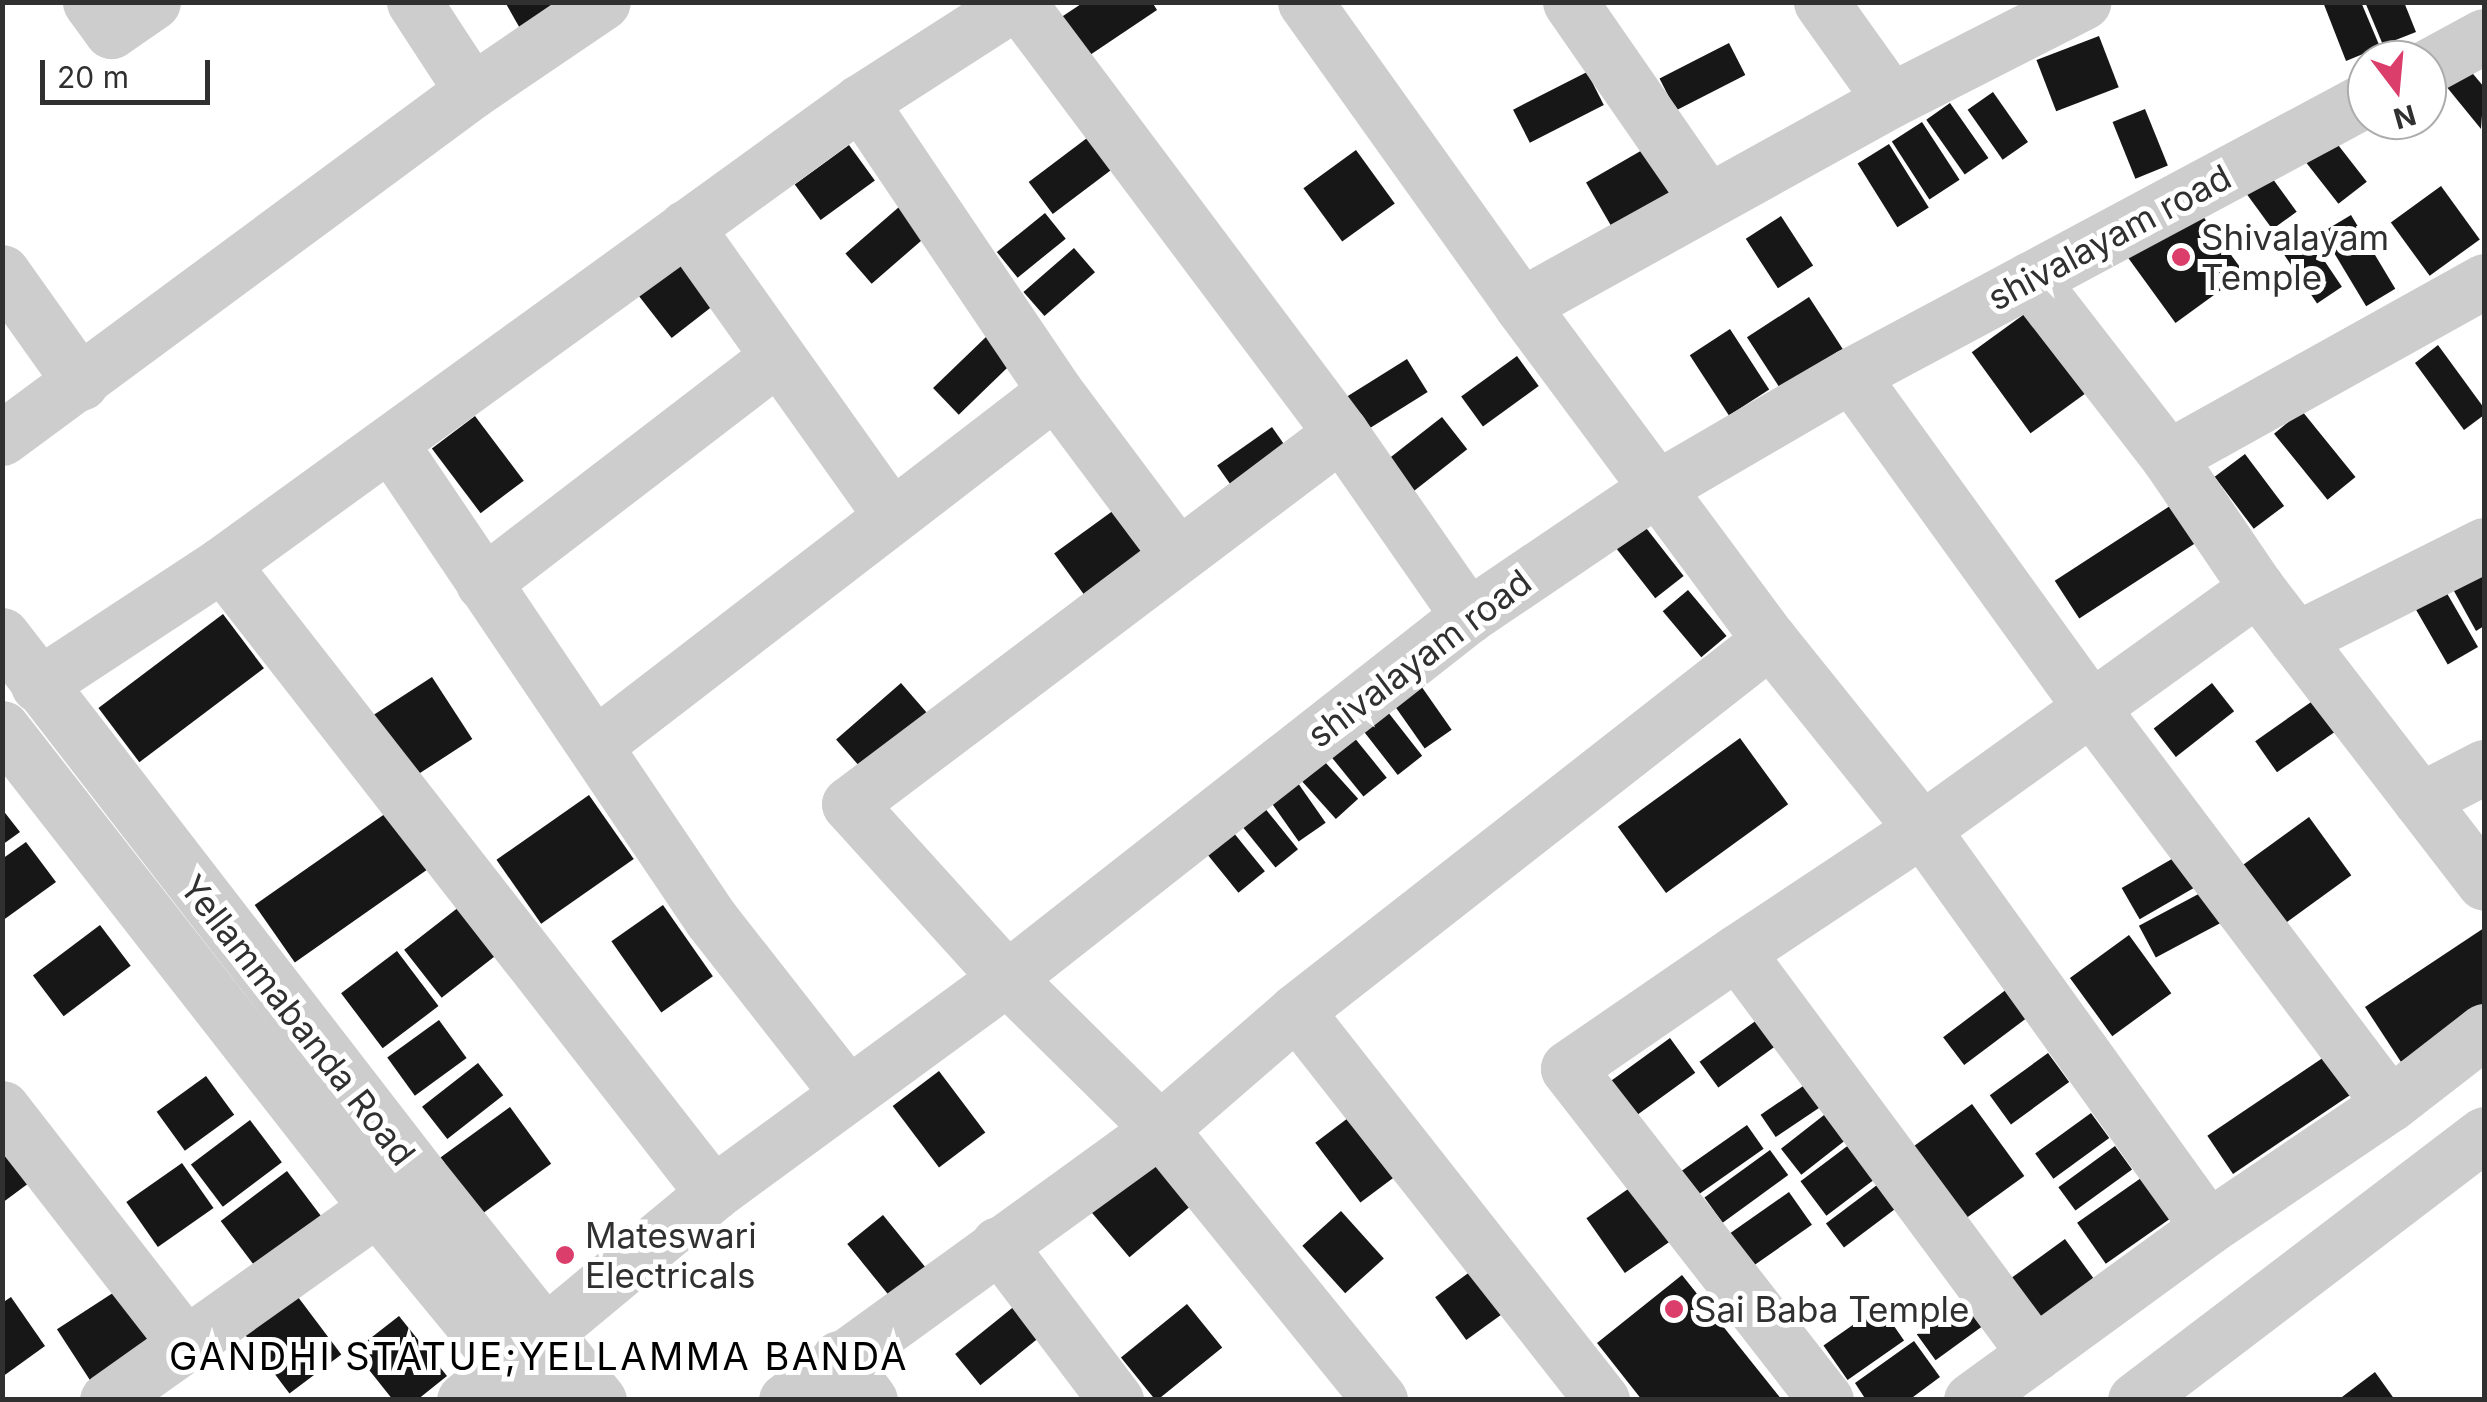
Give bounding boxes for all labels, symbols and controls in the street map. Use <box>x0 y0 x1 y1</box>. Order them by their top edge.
scale bar <box>45 40 215 102</box>
north arrow <box>2347 40 2447 140</box>
text: 20 m <box>57 59 129 95</box>
text: N <box>2390 98 2420 136</box>
street label: shivalayam road <box>1980 155 2238 319</box>
place label: Shivalayam Temple <box>2201 216 2389 298</box>
marker: Shivalayam Temple <box>2170 246 2192 268</box>
street label: shivalayam road <box>1299 560 1539 756</box>
street label: Yellammabanda Road <box>172 867 424 1173</box>
place label: Mateswari Electricals <box>585 1214 757 1296</box>
marker: Mateswari Electricals <box>554 1244 576 1266</box>
place label: Sai Baba Temple <box>1694 1288 1969 1330</box>
marker: Sai Baba Temple <box>1663 1298 1685 1320</box>
district label: GANDHI STATUE;YELLAMMA BANDA <box>169 1334 909 1380</box>

